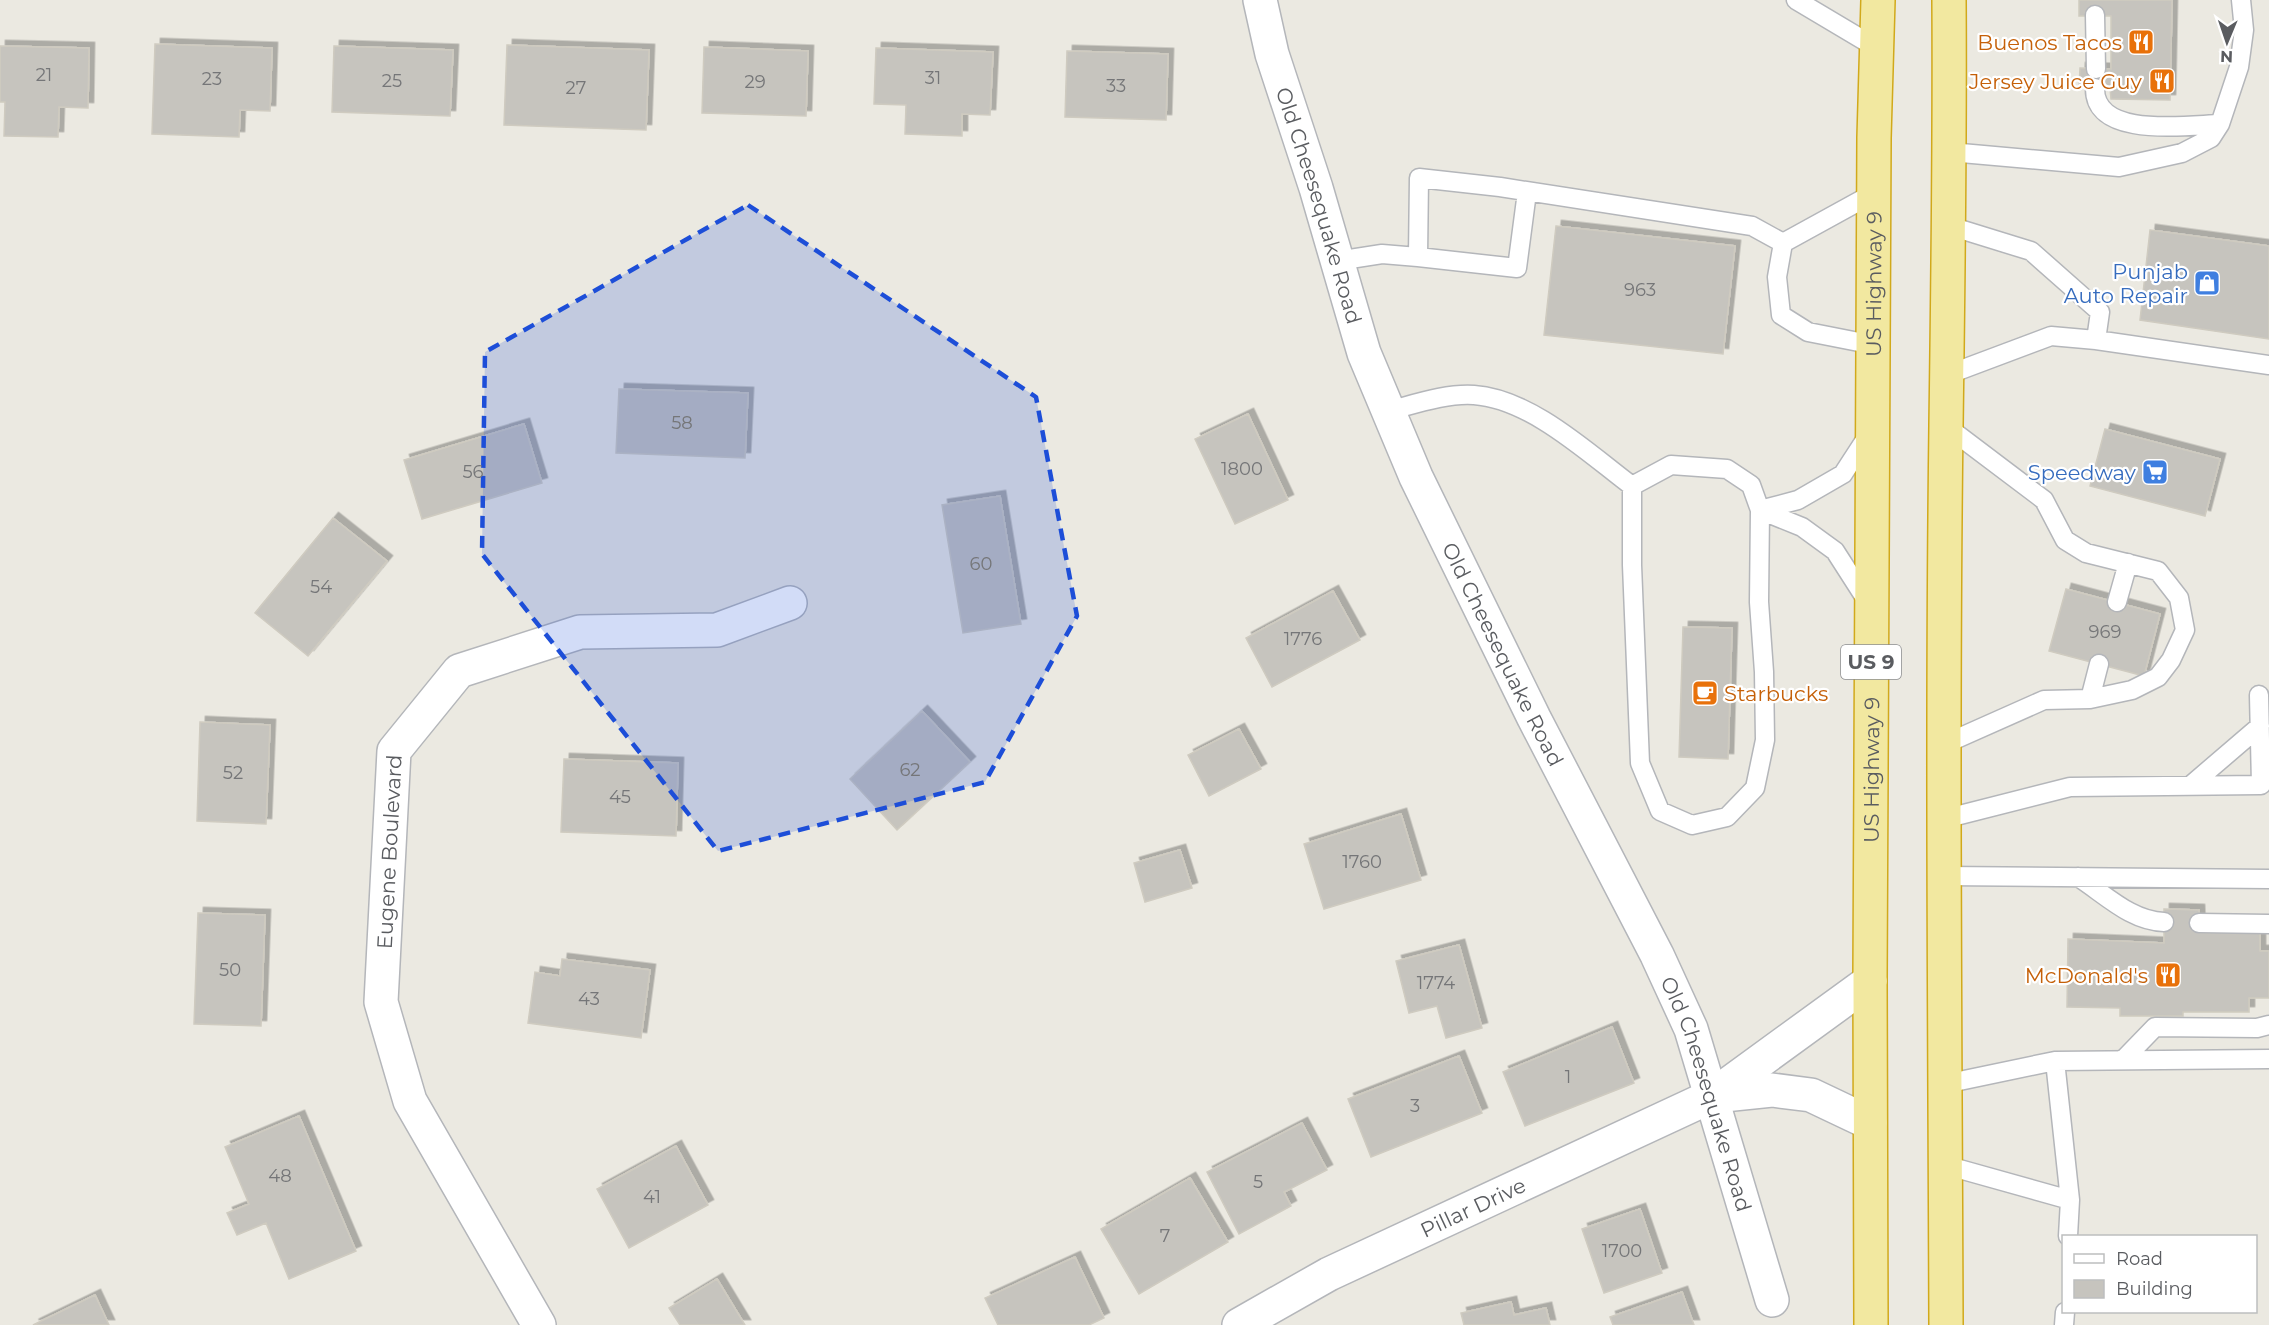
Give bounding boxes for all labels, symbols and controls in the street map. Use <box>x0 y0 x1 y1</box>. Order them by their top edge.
north arrow <box>2197 12 2257 72</box>
restaurant icon: Buenos Tacos <box>2126 27 2156 57</box>
place label: Buenos Tacos <box>1977 30 2122 55</box>
text: N <box>2220 47 2233 66</box>
house number: 21 <box>36 64 52 86</box>
restaurant icon: Jersey Juice Guy <box>2147 66 2177 96</box>
house number: 31 <box>925 67 941 89</box>
house number: 23 <box>202 68 222 90</box>
place label: Jersey Juice Guy <box>1968 69 2143 94</box>
house number: 25 <box>382 70 402 92</box>
house number: 29 <box>744 71 766 93</box>
house number: 33 <box>1106 75 1126 97</box>
house number: 27 <box>566 77 586 99</box>
street label: Old Cheesequake Road <box>1271 84 1367 327</box>
street label: US Highway 9 <box>1860 211 1886 357</box>
place label: Punjab Auto Repair <box>2064 259 2188 308</box>
shop icon: Punjab Auto Repair <box>2192 268 2222 298</box>
house number: 963 <box>1624 279 1656 301</box>
house number: 58 <box>671 412 693 434</box>
supermarket icon: Speedway <box>2140 457 2170 487</box>
house number: 1800 <box>1221 458 1263 480</box>
place label: Speedway <box>2028 460 2137 485</box>
house number: 56 <box>462 461 484 483</box>
street label: Old Cheesequake Road <box>1437 538 1569 770</box>
house number: 60 <box>970 553 992 575</box>
house number: 54 <box>310 576 332 598</box>
house number: 969 <box>2089 621 2121 643</box>
house number: 1776 <box>1284 628 1322 650</box>
road number: US 9 <box>1841 645 1901 679</box>
cafe icon: Starbucks <box>1690 678 1720 708</box>
place label: Starbucks <box>1724 681 1828 706</box>
street label: US Highway 9 <box>1858 697 1884 843</box>
street label: Eugene Boulevard <box>371 754 406 950</box>
house number: 62 <box>899 759 921 781</box>
house number: 52 <box>223 762 243 784</box>
house number: 45 <box>609 786 631 808</box>
house number: 1760 <box>1342 851 1382 873</box>
house number: 50 <box>219 959 241 981</box>
restaurant icon: McDonald's <box>2153 960 2183 990</box>
place label: McDonald's <box>2025 963 2148 988</box>
house number: 1774 <box>1417 972 1455 994</box>
street label: Old Cheesequake Road <box>1656 972 1757 1214</box>
house number: 43 <box>578 988 600 1010</box>
house number: 1 <box>1565 1066 1571 1088</box>
house number: 3 <box>1410 1095 1420 1117</box>
house number: 48 <box>268 1165 292 1187</box>
house number: 5 <box>1253 1171 1263 1193</box>
street label: Pillar Drive <box>1416 1172 1529 1242</box>
house number: 41 <box>643 1186 661 1208</box>
house number: 7 <box>1160 1225 1170 1247</box>
legend <box>2062 1235 2257 1313</box>
house number: 1700 <box>1602 1240 1642 1262</box>
text: Road <box>2116 1248 2163 1270</box>
text: Building <box>2116 1278 2193 1300</box>

